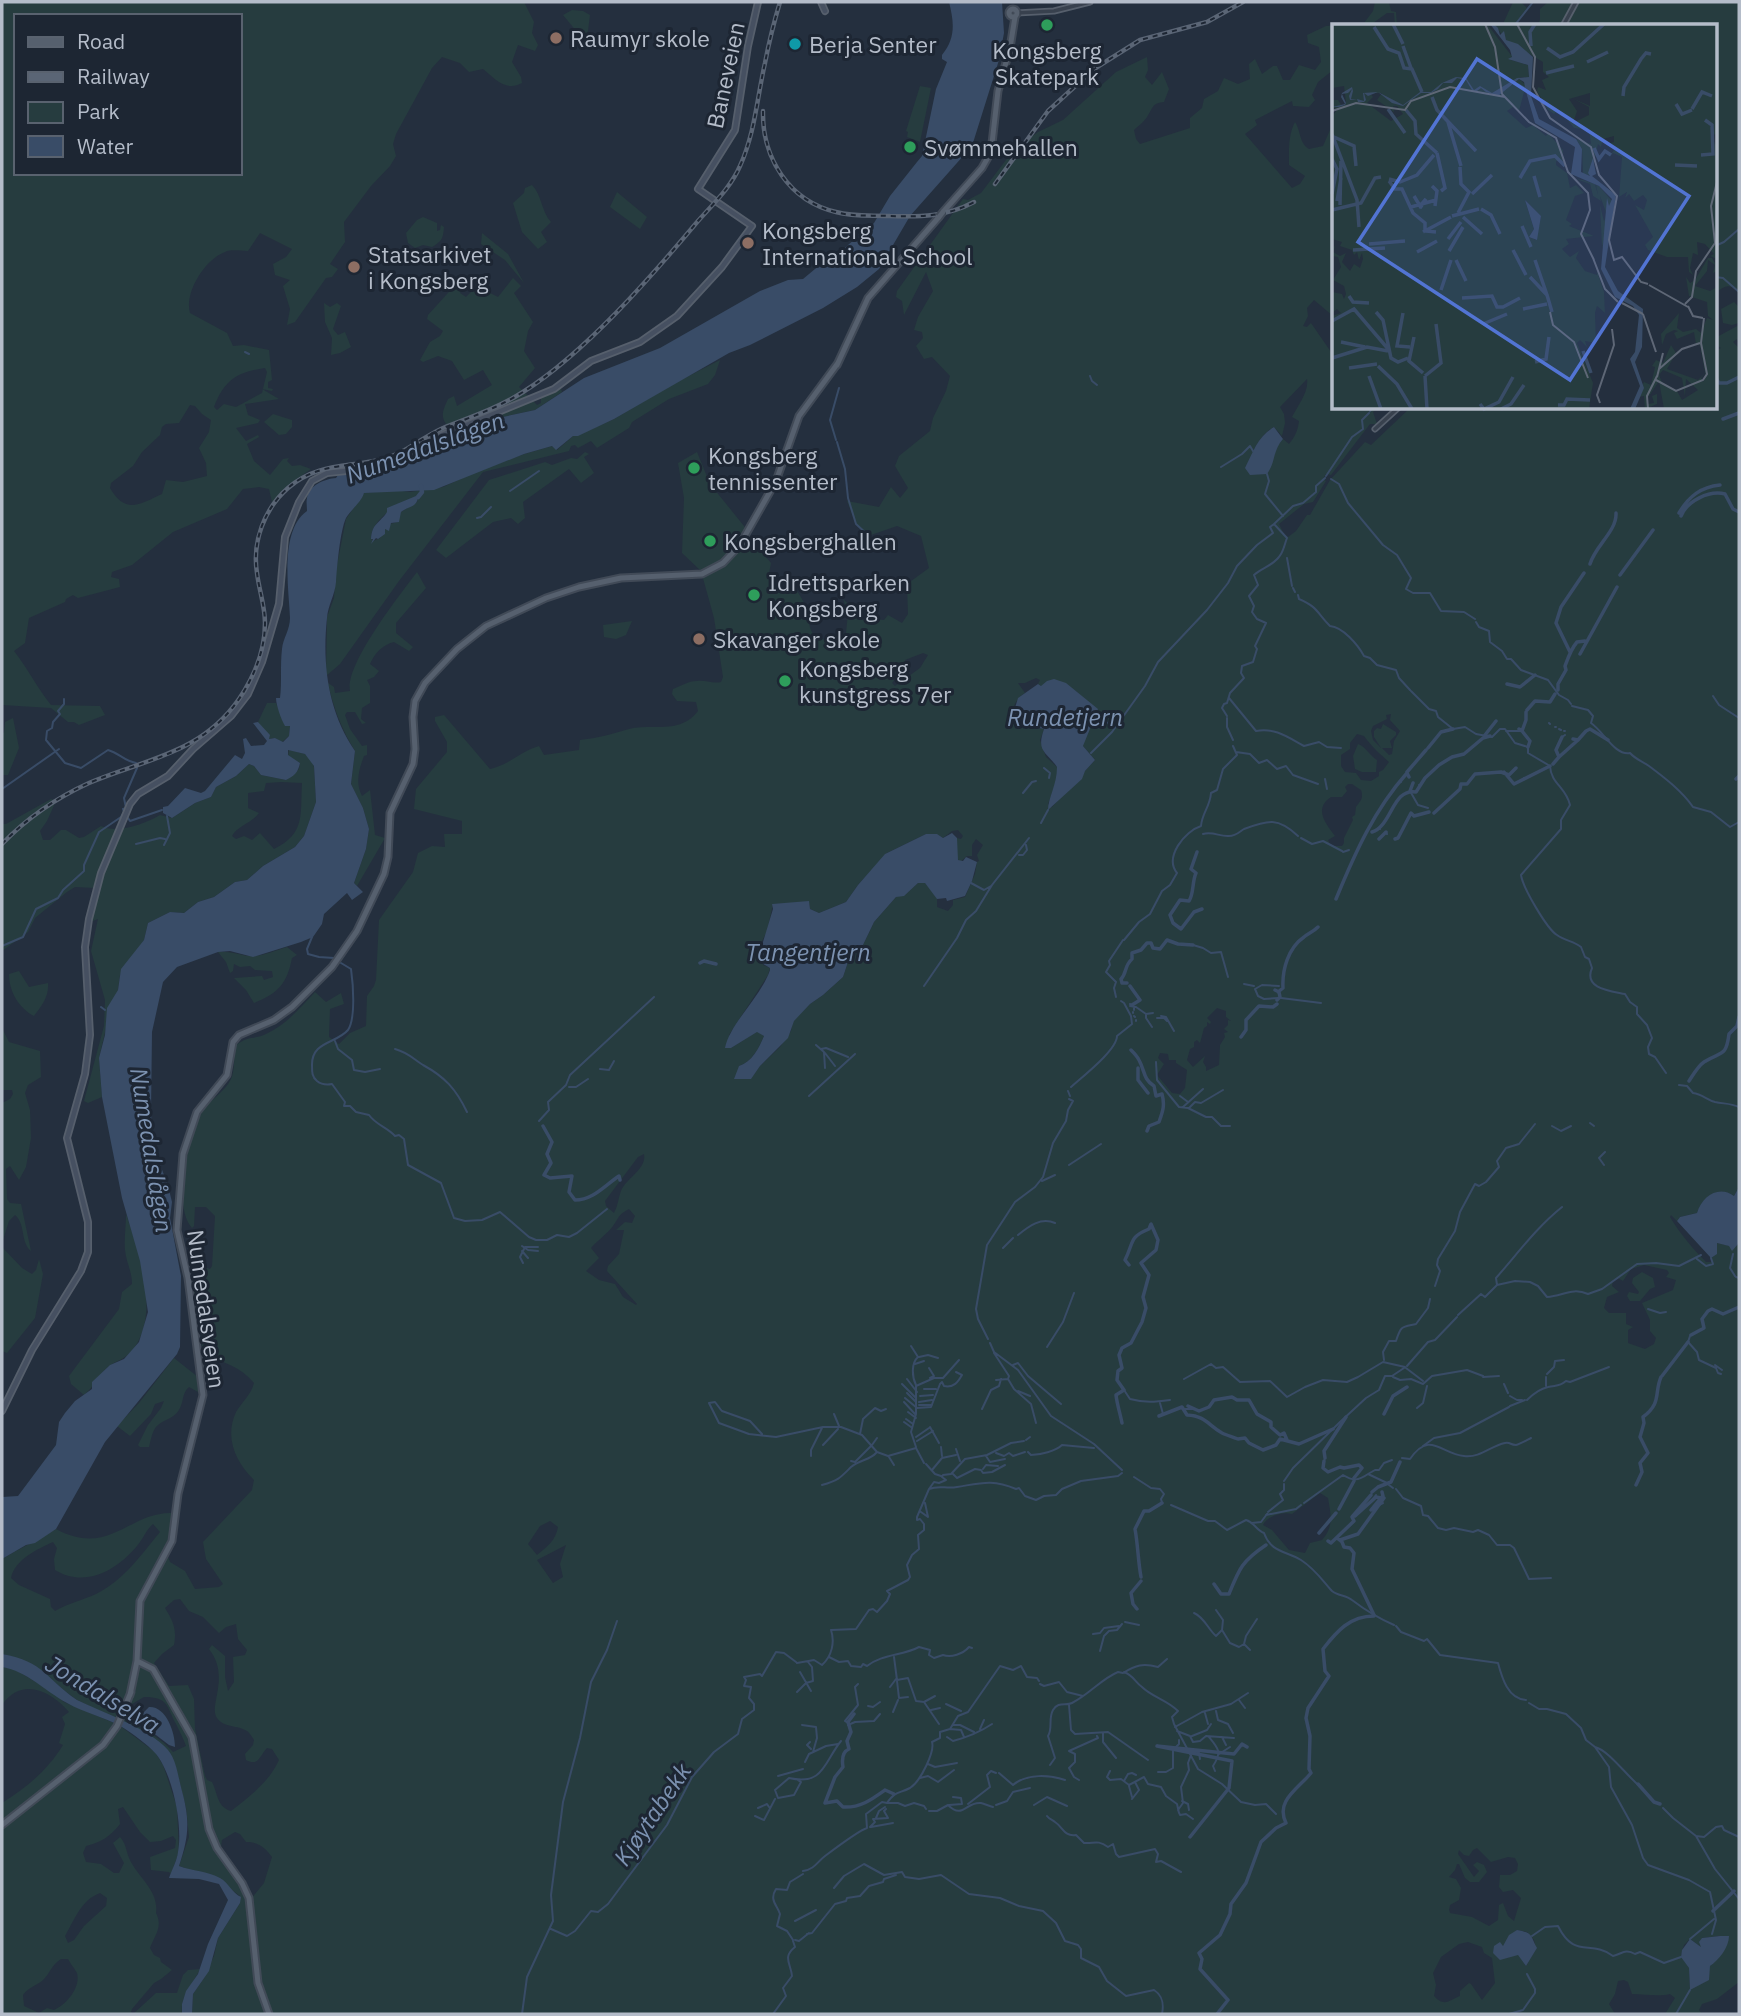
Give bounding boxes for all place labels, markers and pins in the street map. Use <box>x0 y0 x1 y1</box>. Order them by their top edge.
marker: Kongsberg Skatepark <box>1039 17 1055 33</box>
place label: Raumyr skole <box>570 23 710 53</box>
place label: Berja Senter <box>809 29 937 59</box>
marker: Raumyr skole <box>548 30 564 46</box>
place label: Kongsberg Skatepark <box>992 35 1102 91</box>
marker: Berja Senter <box>787 36 803 52</box>
place label: Svømmehallen <box>924 132 1078 162</box>
marker: Svømmehallen <box>902 139 918 155</box>
place label: Kongsberg International School <box>762 215 972 271</box>
marker: Kongsberg International School <box>740 235 756 251</box>
place label: Statsarkivet i Kongsberg <box>368 239 491 295</box>
marker: Statsarkivet i Kongsberg <box>346 259 362 275</box>
place label: Kongsberg tennissenter <box>708 440 838 496</box>
marker: Kongsberg tennissenter <box>686 460 702 476</box>
place label: Kongsberghallen <box>724 526 897 556</box>
marker: Kongsberghallen <box>702 533 718 549</box>
place label: Idrettsparken Kongsberg <box>768 567 910 623</box>
marker: Idrettsparken Kongsberg <box>746 587 762 603</box>
place label: Skavanger skole <box>713 624 880 654</box>
marker: Skavanger skole <box>691 631 707 647</box>
place label: Kongsberg kunstgress 7er <box>799 653 952 709</box>
marker: Kongsberg kunstgress 7er <box>777 673 793 689</box>

